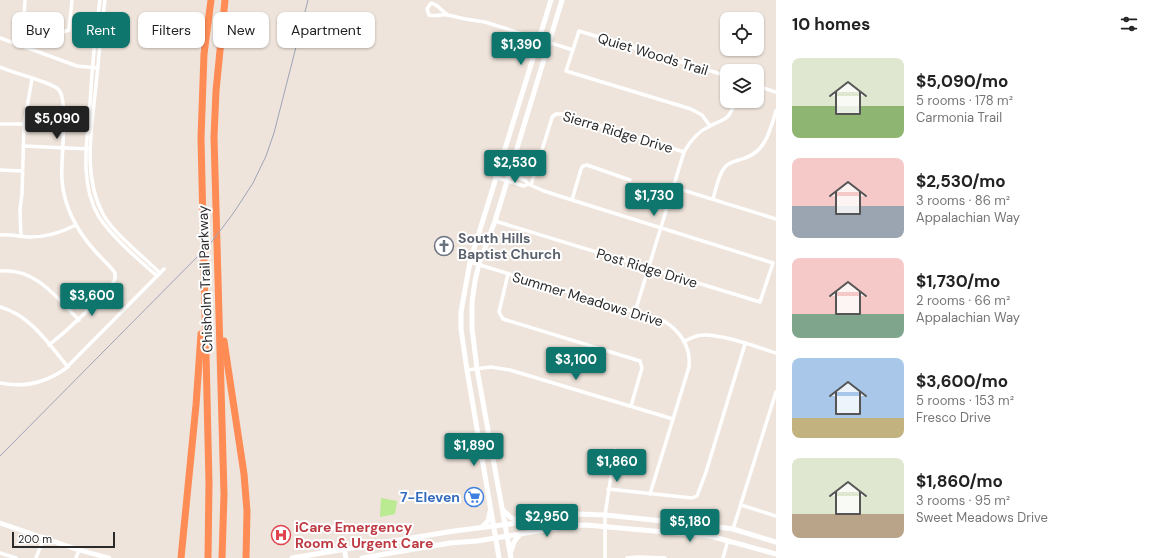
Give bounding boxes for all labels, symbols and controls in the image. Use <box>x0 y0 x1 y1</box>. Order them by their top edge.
chip: Buy <box>12 12 64 48</box>
chip: Rent <box>72 12 130 48</box>
chip: Filters <box>138 12 205 48</box>
chip: New <box>213 12 269 48</box>
chip: Apartment <box>277 12 375 48</box>
map controls <box>720 12 764 108</box>
button: locate <box>720 12 764 56</box>
text: 10 homes <box>792 13 870 35</box>
icon: filters <box>1118 13 1140 35</box>
street label: Quiet Woods Trail <box>596 29 710 79</box>
pin: $1,390 <box>488 32 554 66</box>
text: $1,390 <box>501 36 541 53</box>
button: layers <box>720 64 764 108</box>
text: $5,090/mo <box>916 70 1008 92</box>
icon: home <box>824 74 872 122</box>
text: 5 rooms · 178 m² <box>916 92 1013 109</box>
pin: $5,090 <box>24 106 90 140</box>
street label: Sierra Ridge Drive <box>561 107 675 157</box>
text: Carmonia Trail <box>916 109 1002 126</box>
text: $5,090 <box>34 110 80 127</box>
pin: $2,530 <box>482 150 548 184</box>
text: $2,530 <box>493 154 537 171</box>
text: $2,530/mo <box>916 170 1006 192</box>
icon: home <box>824 174 872 222</box>
pin: $1,730 <box>621 183 687 217</box>
text: $1,730 <box>634 187 674 204</box>
text: 3 rooms · 86 m² <box>916 192 1010 209</box>
street label: Chisholm Trail Parkway <box>193 205 217 353</box>
text: Appalachian Way <box>916 209 1020 226</box>
place label: South Hills Baptist Church <box>458 229 561 263</box>
church icon: South Hills Baptist Church <box>433 235 455 257</box>
street label: Post Ridge Drive <box>594 244 700 292</box>
street label: Summer Meadows Drive <box>510 267 666 331</box>
text: $1,730/mo <box>916 270 1000 292</box>
icon: home <box>824 274 872 322</box>
pin: $3,600 <box>59 283 125 317</box>
text: $3,600 <box>69 287 115 304</box>
text: 2 rooms · 66 m² <box>916 292 1010 309</box>
text: Appalachian Way <box>916 309 1020 326</box>
pin: $3,100 <box>543 347 609 381</box>
text: $3,100 <box>555 351 597 368</box>
text: $3,600/mo <box>916 370 1008 392</box>
icon: home <box>824 374 872 422</box>
text: 5 rooms · 153 m² <box>916 392 1014 409</box>
text: Fresco Drive <box>916 409 991 426</box>
pin: $1,890 <box>441 433 507 467</box>
text: $1,890 <box>453 437 495 454</box>
pin: $1,860 <box>584 449 650 483</box>
text: $1,860 <box>596 453 638 470</box>
text: $1,860/mo <box>916 470 1003 492</box>
icon: home <box>824 474 872 522</box>
supermarket icon: 7-Eleven <box>463 486 485 508</box>
place label: 7-Eleven <box>400 488 460 506</box>
text: 3 rooms · 95 m² <box>916 492 1010 509</box>
pin: $2,950 <box>514 504 580 538</box>
text: $2,950 <box>525 508 569 525</box>
pin: $5,180 <box>657 509 723 543</box>
text: Sweet Meadows Drive <box>916 509 1048 526</box>
text: $5,180 <box>669 513 711 530</box>
place label: iCare Emergency Room & Urgent Care <box>295 518 433 552</box>
hospital icon: iCare Emergency Room & Urgent Care <box>270 524 292 546</box>
scale bar <box>12 530 115 549</box>
text: 200 m <box>18 532 52 546</box>

